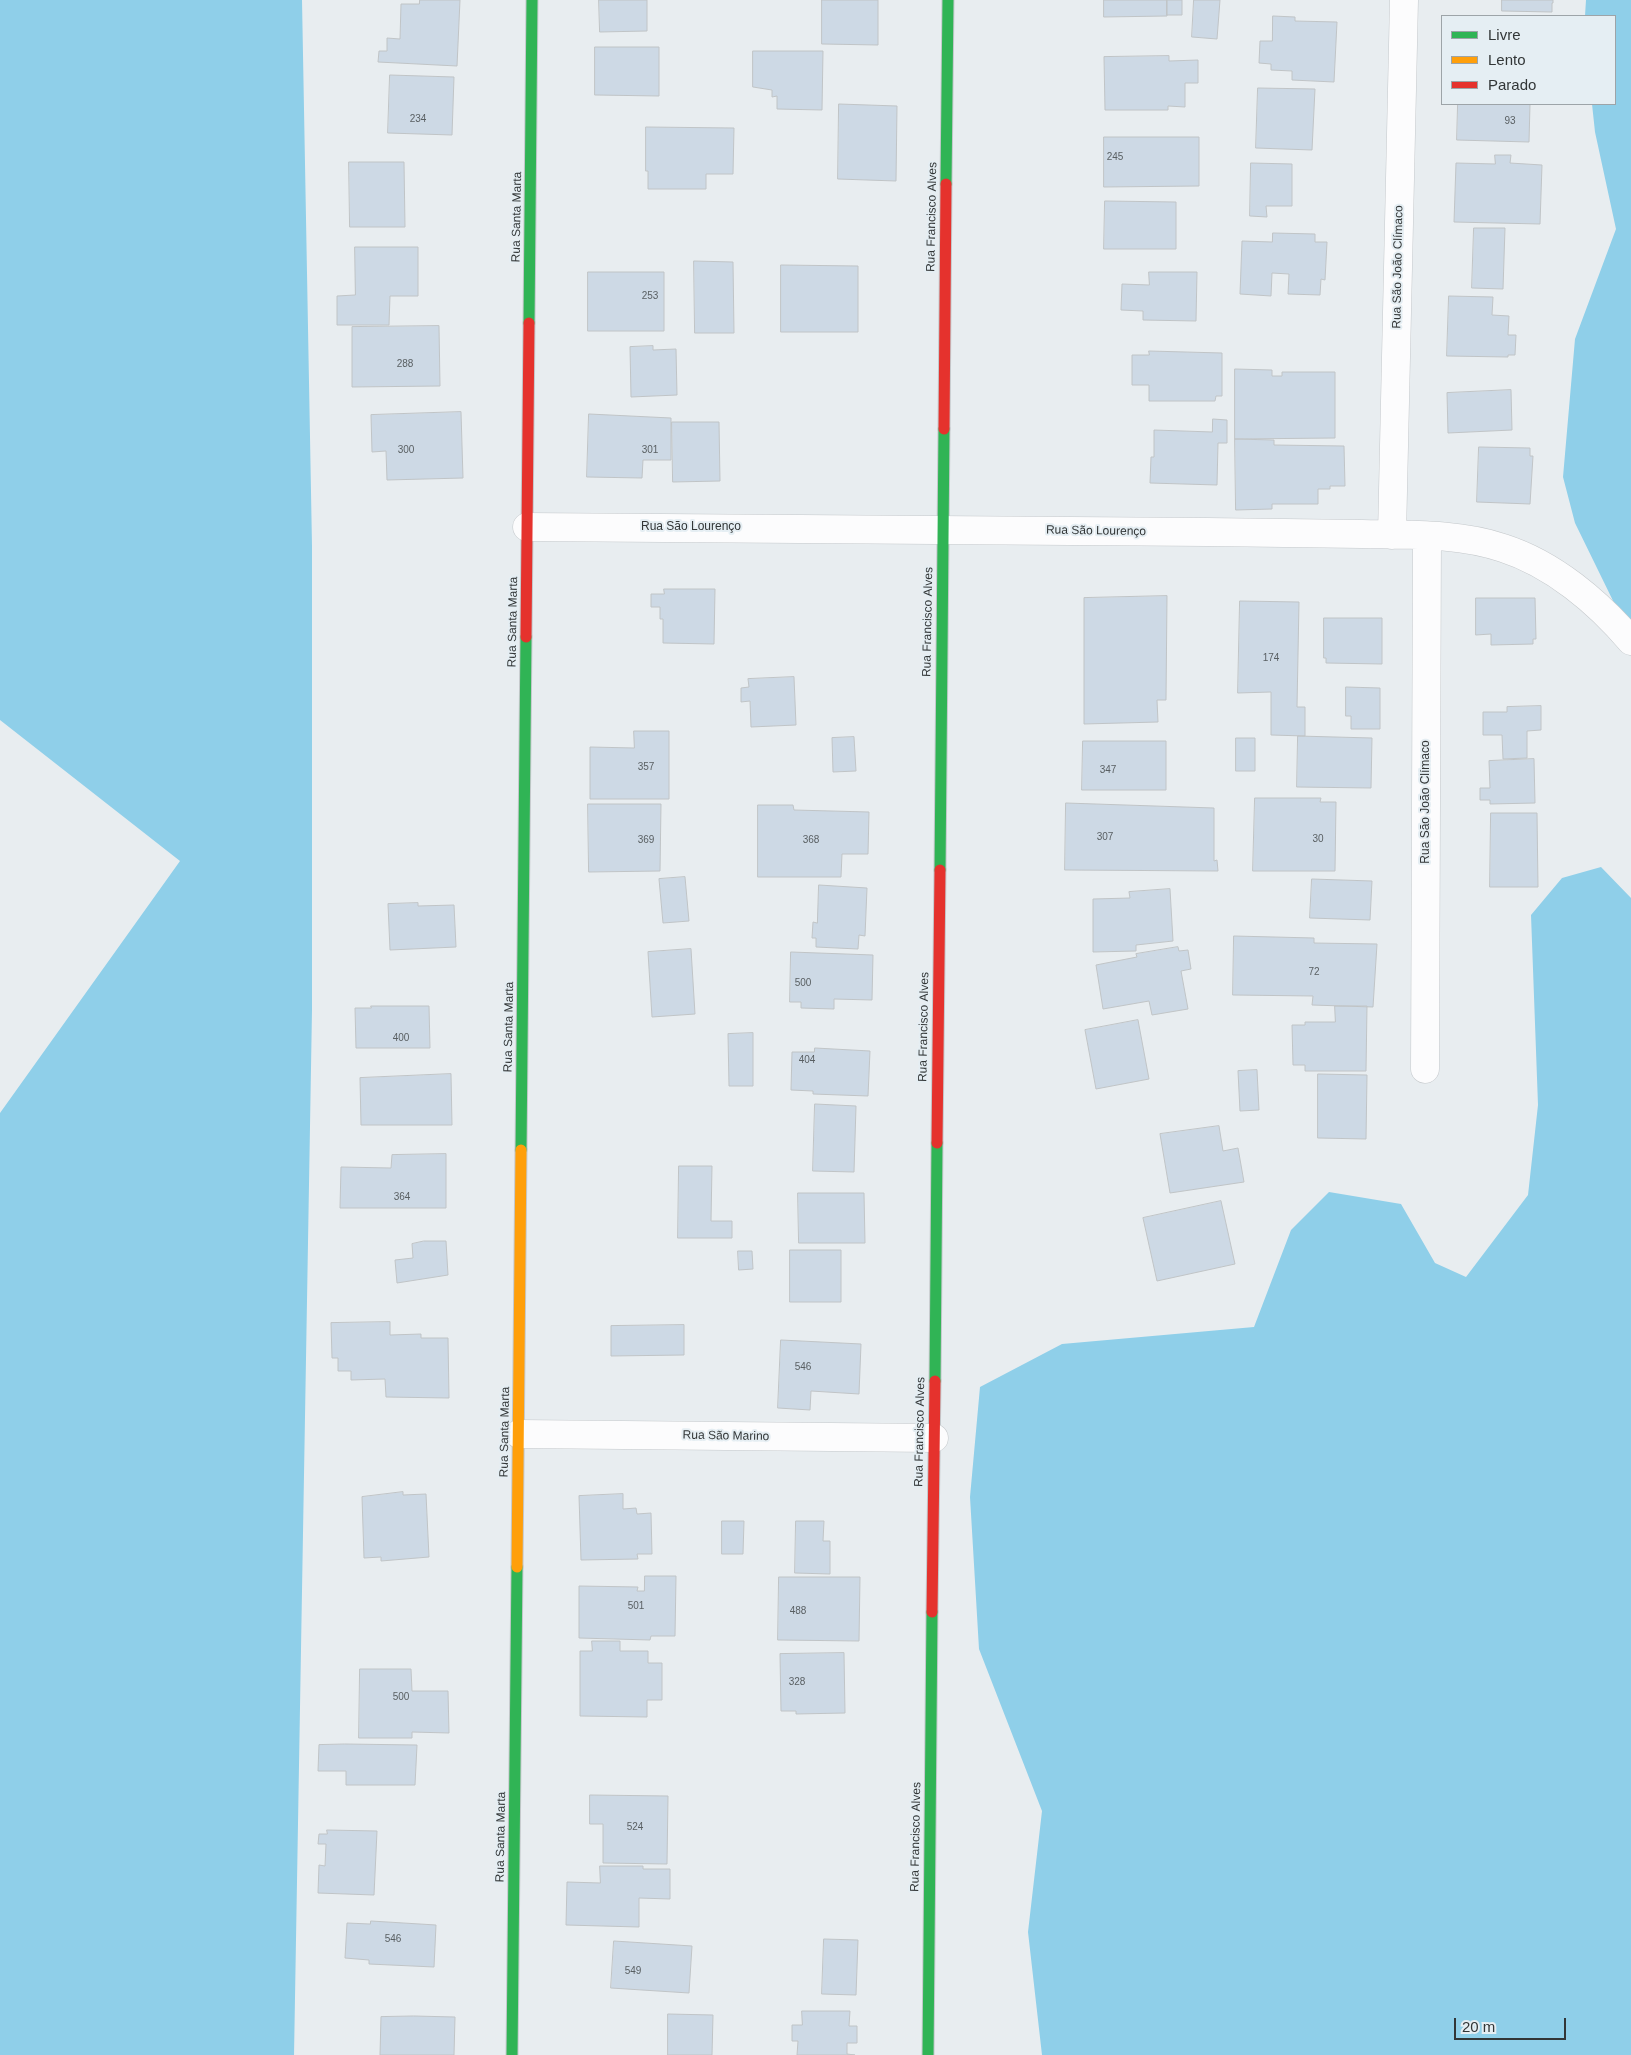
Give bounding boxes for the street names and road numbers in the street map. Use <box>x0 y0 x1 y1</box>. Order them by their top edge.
street label: Rua Francisco Alves <box>924 162 940 272</box>
street label: Rua Santa Marta <box>509 172 525 262</box>
street label: Rua São João Clímaco <box>1390 205 1406 329</box>
street label: Rua São Lourenço <box>641 520 741 534</box>
street label: Rua São Lourenço <box>1046 523 1146 539</box>
street label: Rua Francisco Alves <box>920 567 936 677</box>
street label: Rua Santa Marta <box>505 577 521 667</box>
street label: Rua São João Clímaco <box>1419 740 1433 864</box>
street label: Rua Francisco Alves <box>916 972 932 1082</box>
street label: Rua Santa Marta <box>501 982 517 1072</box>
street label: Rua Francisco Alves <box>912 1377 928 1487</box>
street label: Rua Santa Marta <box>497 1387 513 1477</box>
street label: Rua São Marino <box>683 1428 769 1444</box>
street label: Rua Francisco Alves <box>908 1782 924 1892</box>
street label: Rua Santa Marta <box>493 1792 509 1882</box>

